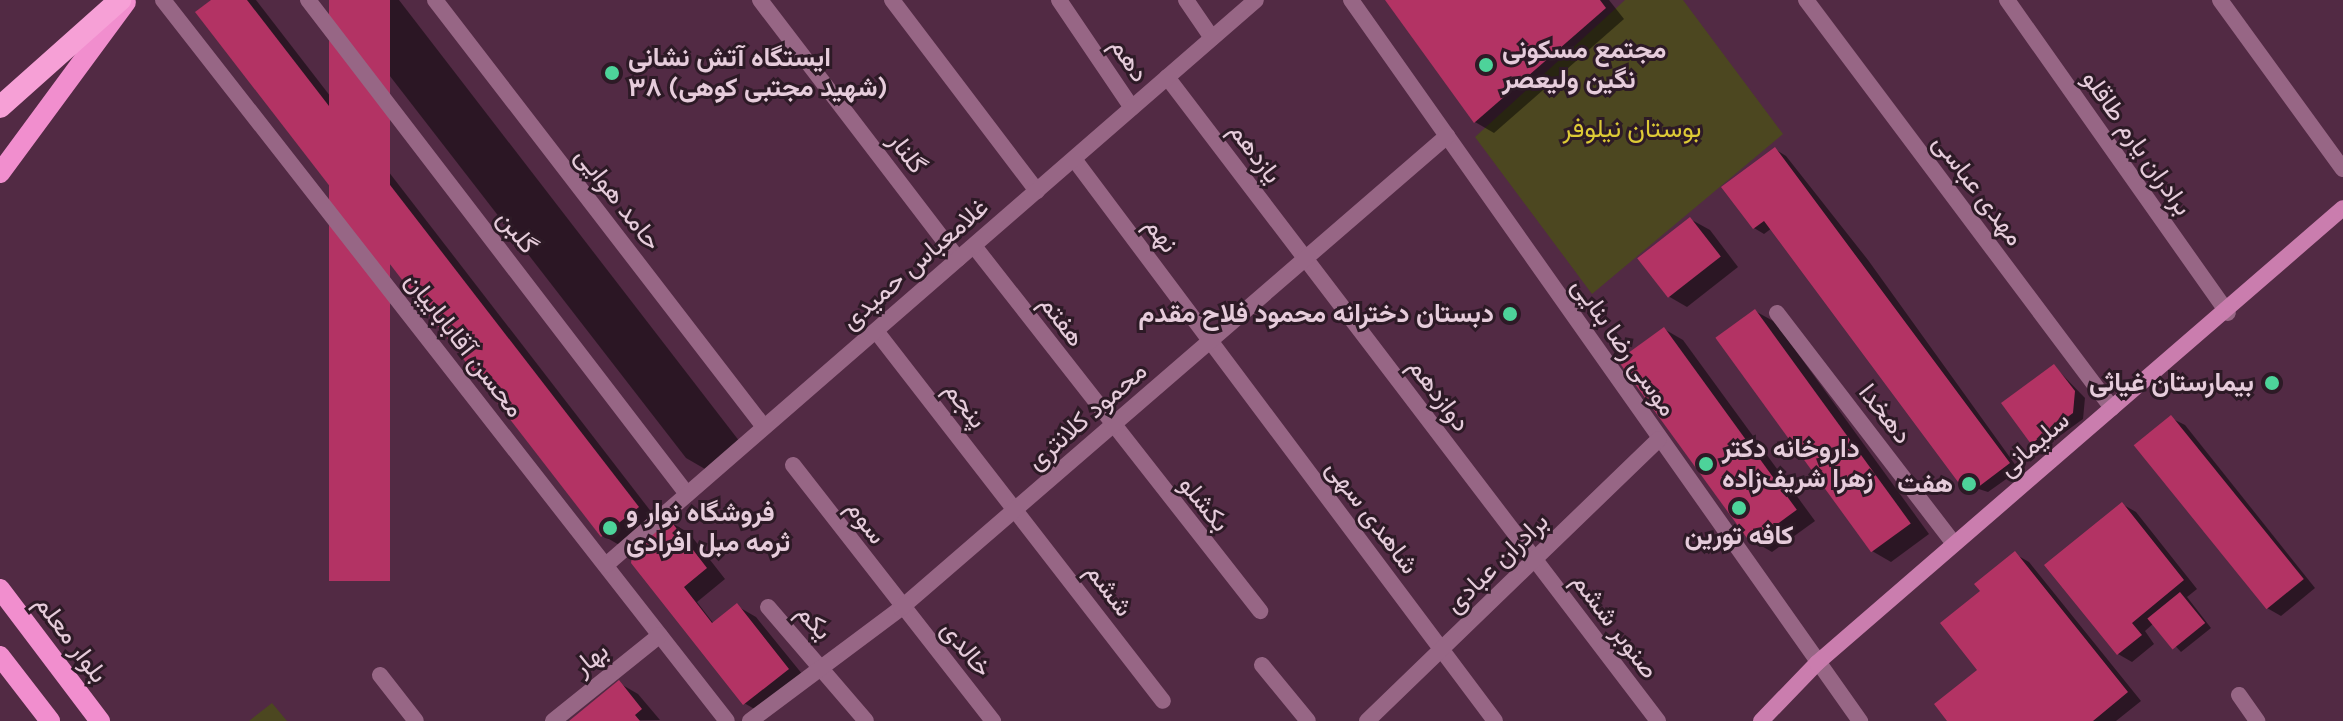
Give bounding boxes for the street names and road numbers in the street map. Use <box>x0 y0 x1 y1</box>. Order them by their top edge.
street label: دهم <box>1103 32 1155 88</box>
street label: برادران یارم طاقلو <box>2075 64 2199 222</box>
street label: یازدهم <box>1222 116 1288 190</box>
street label: گلنار <box>881 126 933 180</box>
street label: مهدی عباسی <box>1926 128 2030 252</box>
street label: حامد هوایی <box>568 141 668 257</box>
street label: غلامعباس حمیدی <box>835 192 995 336</box>
street label: گلبن <box>490 204 544 260</box>
street label: نهم <box>1137 211 1185 259</box>
street label: محسن آقاباباییان <box>398 266 530 424</box>
street label: موسی رضا بنایی <box>1565 272 1683 422</box>
street label: هفتم <box>1032 289 1092 353</box>
street label: دوازدهم <box>1401 352 1477 438</box>
street label: محمود کلانتری <box>1021 355 1153 477</box>
street label: پنجم <box>937 375 993 435</box>
street label: دهخدا <box>1852 378 1918 450</box>
street label: سلیمانی <box>1992 405 2076 483</box>
street label: شاهدی سهی <box>1319 454 1425 580</box>
street label: بکشلو <box>1172 470 1236 538</box>
street label: سوم <box>839 494 893 550</box>
street label: برادران عبادی <box>1439 506 1555 620</box>
street label: ششم <box>1079 557 1139 623</box>
street label: صنوبر ششم <box>1565 567 1665 685</box>
street label: بلوار معلم <box>28 589 114 689</box>
street label: یکم <box>790 597 838 647</box>
street label: خالدی <box>934 614 998 684</box>
street label: بهار <box>567 635 615 683</box>

